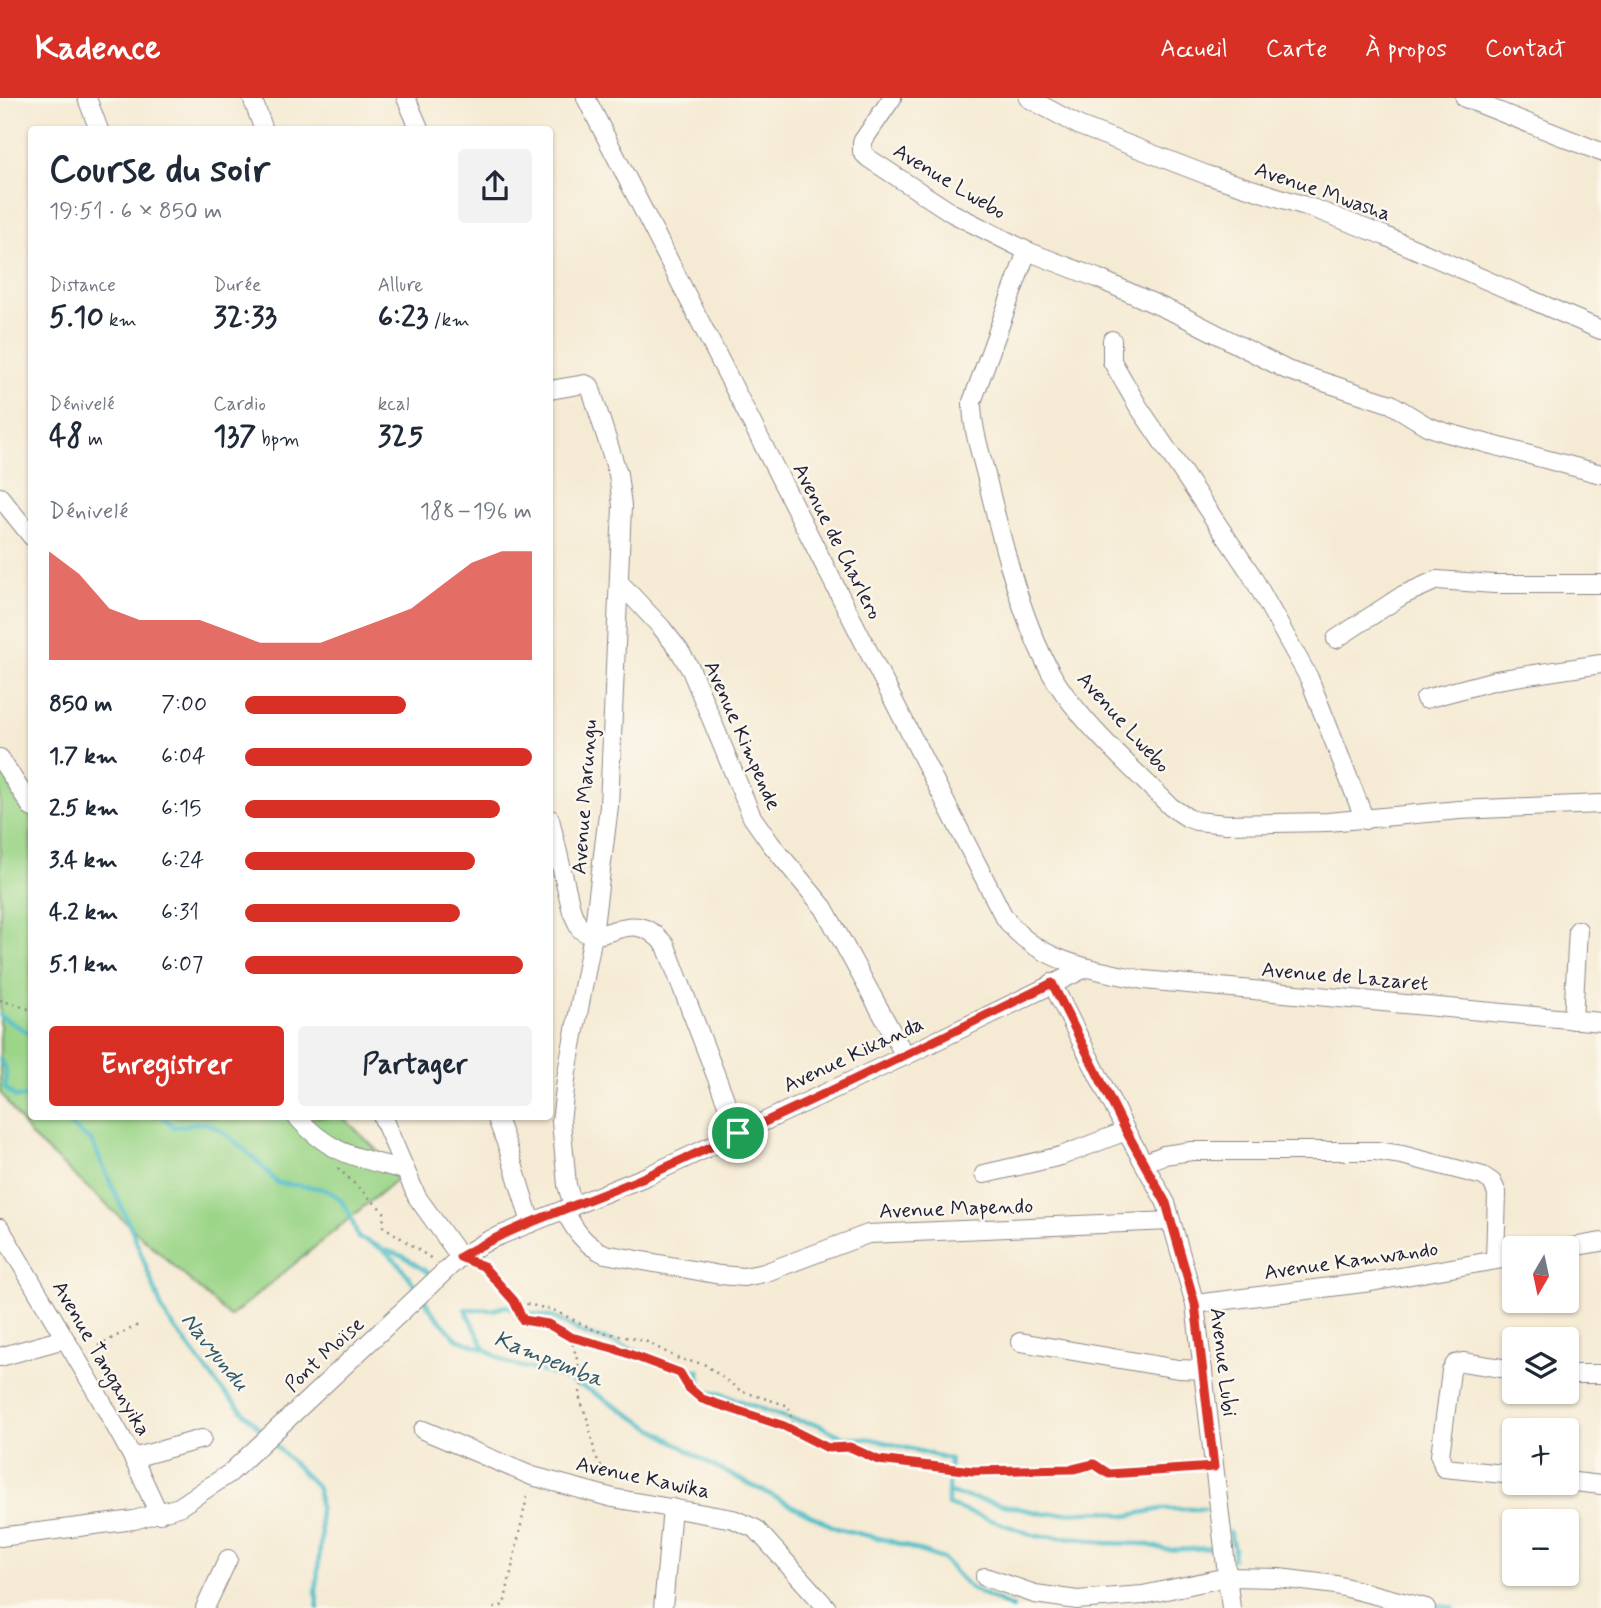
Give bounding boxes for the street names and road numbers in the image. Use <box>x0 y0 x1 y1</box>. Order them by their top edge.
street label: Avenue Lwebo <box>888 137 1011 227</box>
street label: Avenue Mwasha <box>1251 156 1394 228</box>
street label: Avenue de Charlero <box>786 459 889 624</box>
street label: Avenue Kimpende <box>697 656 788 815</box>
street label: Avenue Lwebo <box>1070 666 1176 779</box>
street label: Avenue Marungu <box>566 719 604 876</box>
street label: Avenue de Lazaret <box>1260 956 1430 998</box>
street label: Avenue Kikanda <box>779 1010 928 1100</box>
street label: Avenue Mapendo <box>878 1192 1034 1226</box>
street label: Avenue Kamwando <box>1262 1235 1440 1287</box>
street label: Avenue Tanganyika <box>44 1276 157 1442</box>
street label: Avenue Lubi <box>1202 1306 1244 1418</box>
street label: Pont Moïse <box>279 1311 370 1399</box>
street label: Avenue Kawika <box>573 1450 712 1506</box>

